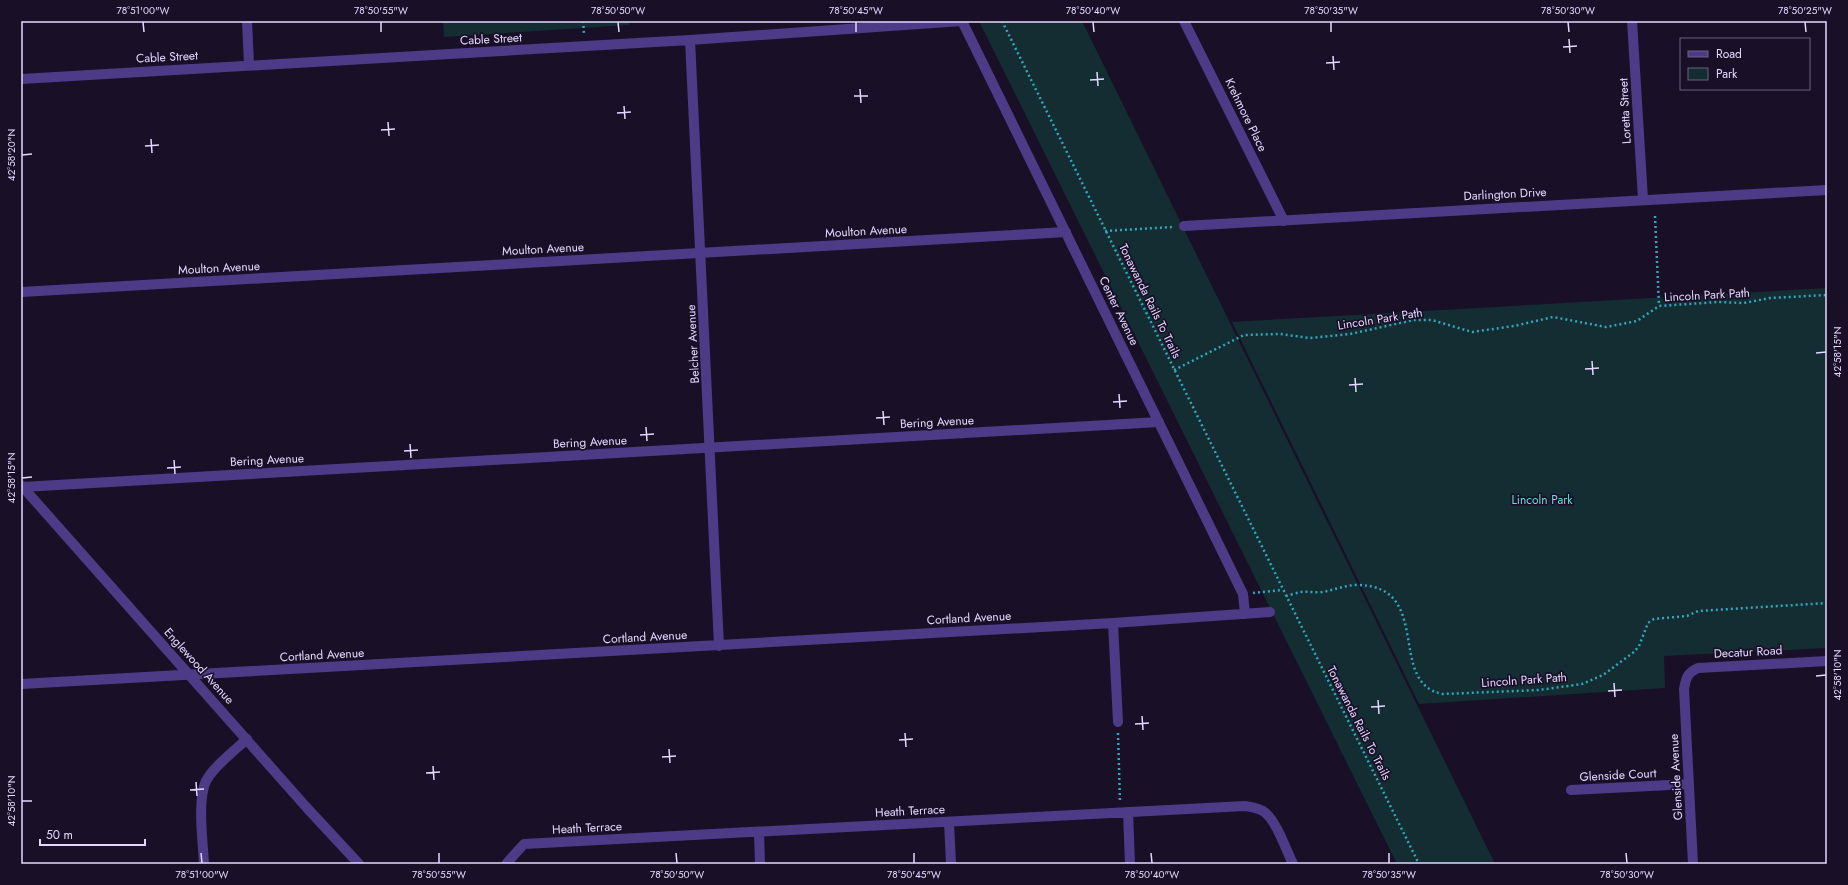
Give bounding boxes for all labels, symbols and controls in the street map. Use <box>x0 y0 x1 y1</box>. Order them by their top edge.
text: 78°51'00"W <box>116 3 170 18</box>
text: 78°50'55"W <box>354 3 408 18</box>
text: 78°50'50"W <box>591 3 645 18</box>
text: 78°50'45"W <box>829 3 883 18</box>
text: 78°50'40"W <box>1066 3 1120 18</box>
text: 78°50'35"W <box>1304 3 1358 18</box>
text: 78°50'30"W <box>1541 3 1595 18</box>
text: 78°50'25"W <box>1778 3 1832 18</box>
street label: Cable Street <box>460 28 523 50</box>
legend <box>1680 38 1810 90</box>
text: Road <box>1716 45 1742 63</box>
street label: Cable Street <box>136 46 199 68</box>
text: Park <box>1716 65 1738 83</box>
street label: Krehmore Place <box>1220 75 1272 155</box>
street label: Loretta Street <box>1614 78 1636 144</box>
text: 42°58'20"N <box>4 129 19 181</box>
street label: Darlington Drive <box>1463 183 1547 205</box>
street label: Moulton Avenue <box>825 220 907 242</box>
street label: Moulton Avenue <box>502 238 584 260</box>
street label: Tonawanda Rails To Trails <box>1114 240 1186 362</box>
street label: Moulton Avenue <box>178 257 260 279</box>
street label: Center Avenue <box>1095 273 1143 349</box>
street label: Lincoln Park Path <box>1664 284 1750 306</box>
street label: Lincoln Park Path <box>1336 303 1424 335</box>
street label: Belcher Avenue <box>682 304 704 384</box>
text: 42°58'15"N <box>1830 327 1845 377</box>
street label: Bering Avenue <box>899 411 975 433</box>
street label: Bering Avenue <box>552 431 628 453</box>
street label: Bering Avenue <box>229 449 305 471</box>
text: 42°58'15"N <box>4 453 19 503</box>
park label: Lincoln Park <box>1511 491 1573 509</box>
street label: Cortland Avenue <box>926 607 1012 629</box>
street label: Englewood Avenue <box>160 624 238 708</box>
street label: Cortland Avenue <box>602 626 688 648</box>
street label: Decatur Road <box>1713 641 1783 663</box>
street label: Cortland Avenue <box>279 644 365 666</box>
text: 42°58'10"N <box>1830 649 1845 701</box>
street label: Tonawanda Rails To Trails <box>1322 663 1396 783</box>
street label: Lincoln Park Path <box>1481 668 1567 692</box>
street label: Glenside Avenue <box>1665 733 1687 821</box>
street label: Glenside Court <box>1579 764 1657 786</box>
text: 42°58'10"N <box>4 775 19 827</box>
street label: Heath Terrace <box>875 800 945 822</box>
street label: Heath Terrace <box>552 817 622 839</box>
scale bar <box>40 821 145 847</box>
text: 50 m <box>46 826 73 844</box>
text: 78°51'00"W <box>175 867 229 882</box>
text: 78°50'55"W <box>412 867 466 882</box>
text: 78°50'50"W <box>650 867 704 882</box>
text: 78°50'45"W <box>887 867 941 882</box>
text: 78°50'40"W <box>1125 867 1179 882</box>
text: 78°50'35"W <box>1362 867 1416 882</box>
text: 78°50'30"W <box>1600 867 1654 882</box>

